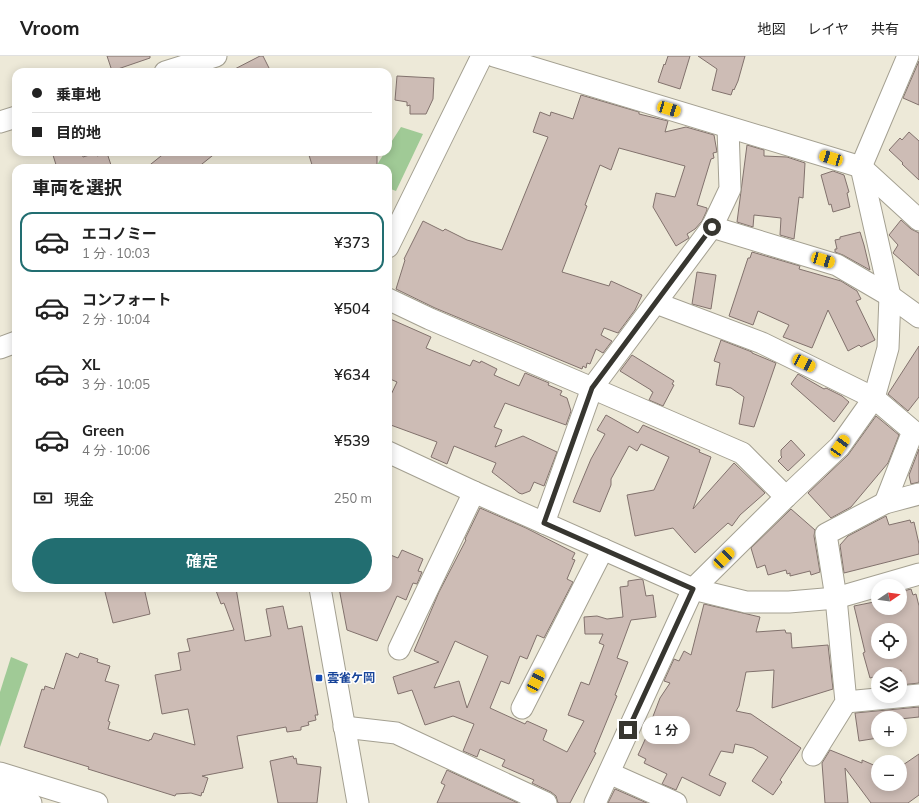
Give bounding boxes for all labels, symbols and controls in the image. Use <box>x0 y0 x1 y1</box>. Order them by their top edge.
text: Vroom <box>20 16 80 40</box>
text: 地図 <box>757 20 785 38</box>
text: レイヤ <box>807 20 849 38</box>
text: 共有 <box>871 20 899 38</box>
text: 乗車地 <box>56 85 101 104</box>
car <box>656 100 682 118</box>
text: 目的地 <box>56 123 101 142</box>
car <box>818 149 844 167</box>
text: 車両を選択 <box>32 176 122 199</box>
route start <box>703 218 721 236</box>
icon: car <box>34 224 70 260</box>
text: エコノミー <box>82 224 157 243</box>
text: ¥373 <box>334 233 370 252</box>
text: 1 分 · 10:03 <box>82 245 150 261</box>
car <box>810 251 836 269</box>
icon: car <box>34 290 70 326</box>
text: コンフォート <box>82 290 172 309</box>
text: ¥504 <box>334 299 370 318</box>
text: 2 分 · 10:04 <box>82 311 150 327</box>
car <box>791 352 817 374</box>
text: XL <box>82 355 100 374</box>
icon: car <box>34 356 70 392</box>
text: ¥634 <box>334 365 370 384</box>
text: 3 分 · 10:05 <box>82 376 150 392</box>
text: Green <box>82 421 124 440</box>
icon: car <box>34 422 70 458</box>
text: ¥539 <box>334 431 370 450</box>
car <box>828 433 852 459</box>
text: 4 分 · 10:06 <box>82 442 150 458</box>
icon: cash <box>32 487 54 509</box>
text: 現金 <box>64 490 94 509</box>
text: 250 m <box>334 490 372 506</box>
button: 確定 <box>32 538 372 584</box>
car <box>711 545 737 571</box>
north arrow <box>871 579 907 615</box>
map controls <box>871 579 907 791</box>
button: locate <box>871 623 907 659</box>
button: layers <box>871 667 907 703</box>
car <box>525 668 547 694</box>
place label: 雲雀ケ岡 <box>327 670 375 685</box>
marker: 雲雀ケ岡 <box>314 673 324 683</box>
button: + <box>871 711 907 747</box>
callout: 1 分 <box>642 716 690 744</box>
route end <box>619 721 637 739</box>
text: 1 分 <box>654 722 678 738</box>
button: − <box>871 755 907 791</box>

